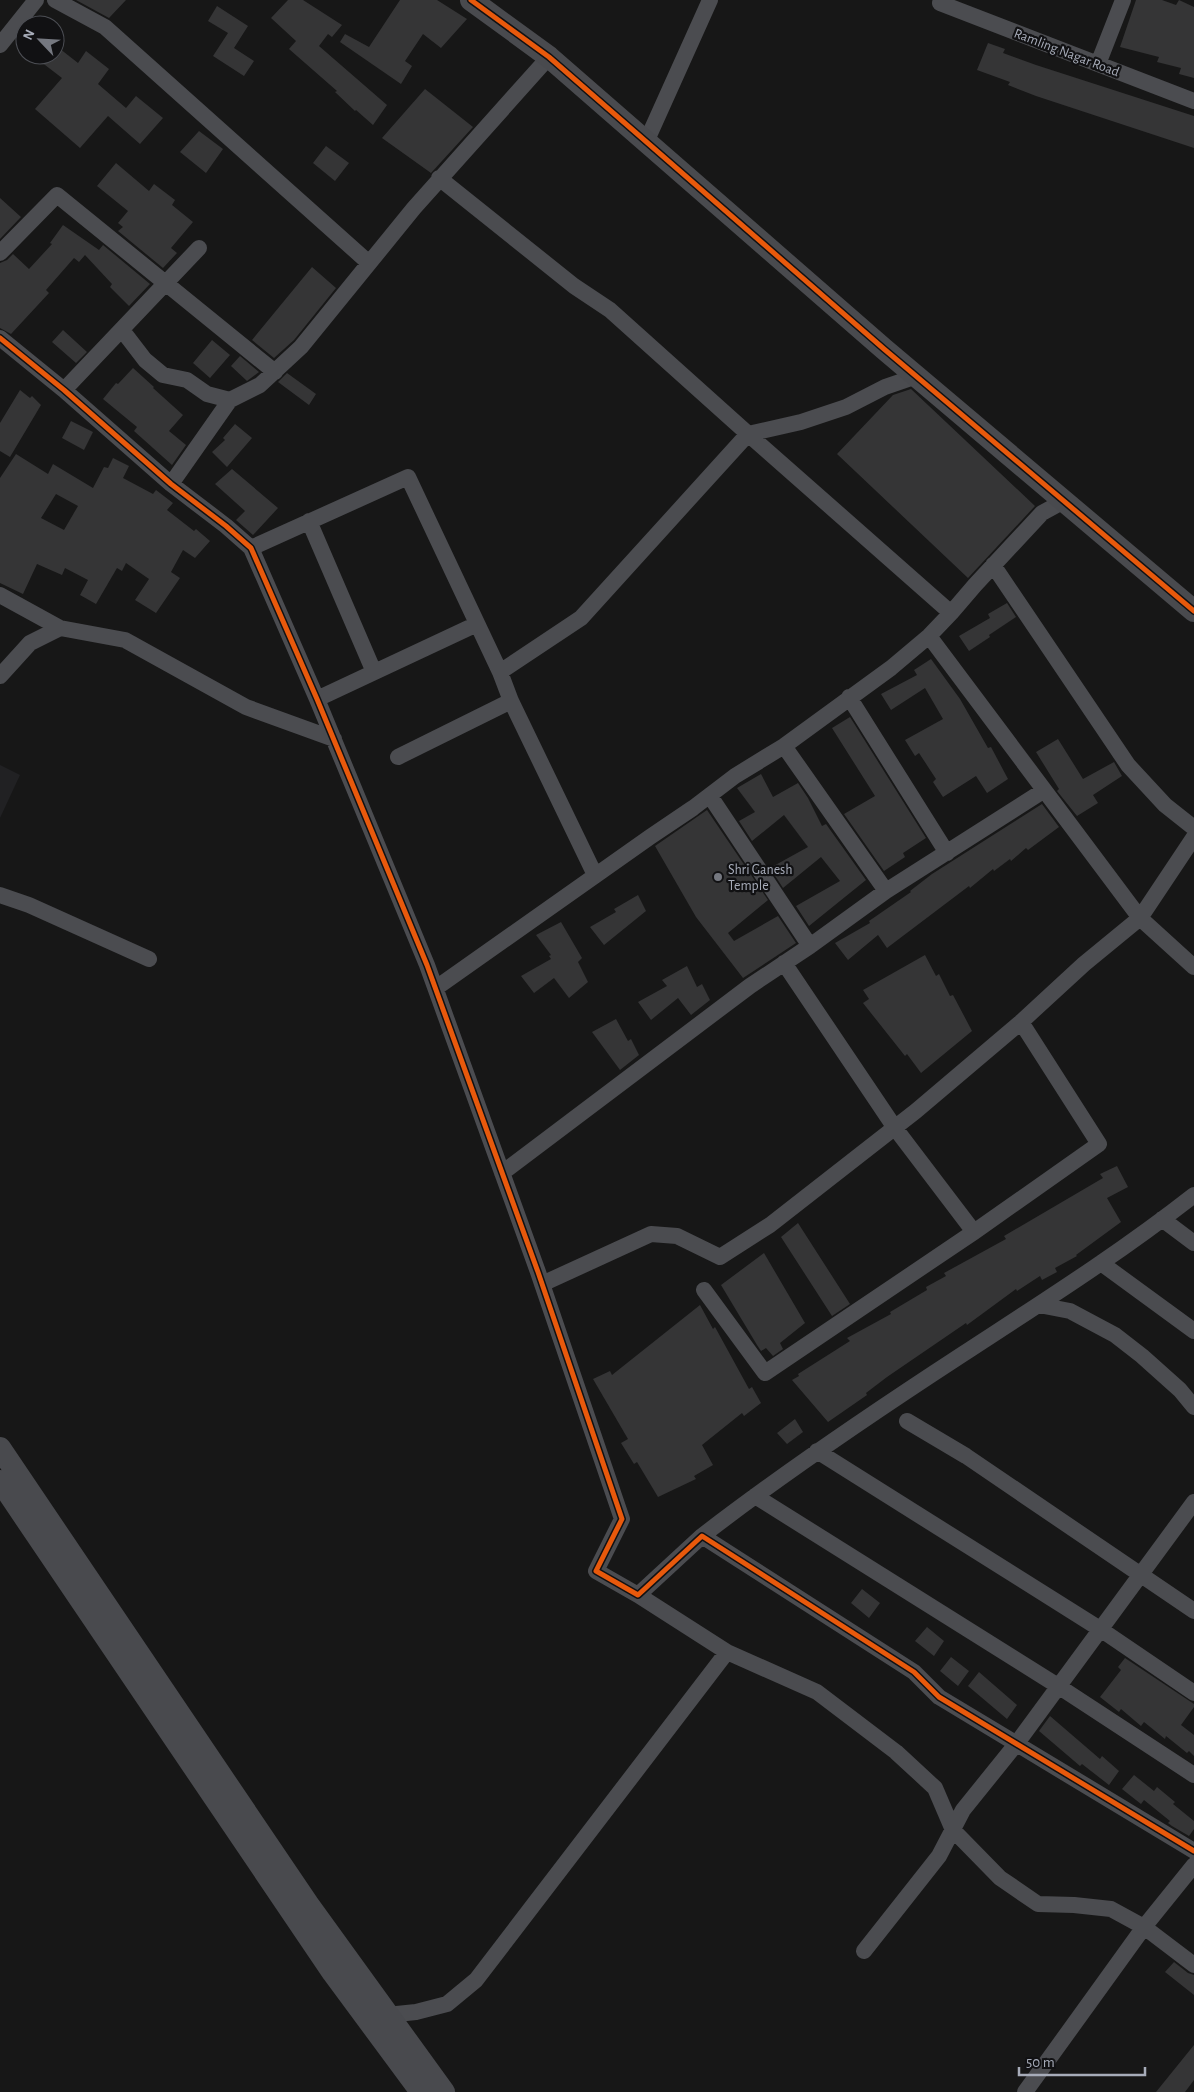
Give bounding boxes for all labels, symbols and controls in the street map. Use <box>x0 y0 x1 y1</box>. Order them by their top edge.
north arrow <box>15 15 65 65</box>
street label: Ramling Nagar Road <box>1012 26 1121 79</box>
text: N <box>21 28 38 42</box>
place label: Shri Ganesh Temple <box>728 863 793 893</box>
marker: Shri Ganesh Temple <box>712 871 724 883</box>
scale bar <box>1019 2044 1145 2076</box>
text: 50 m <box>1026 2055 1055 2070</box>

